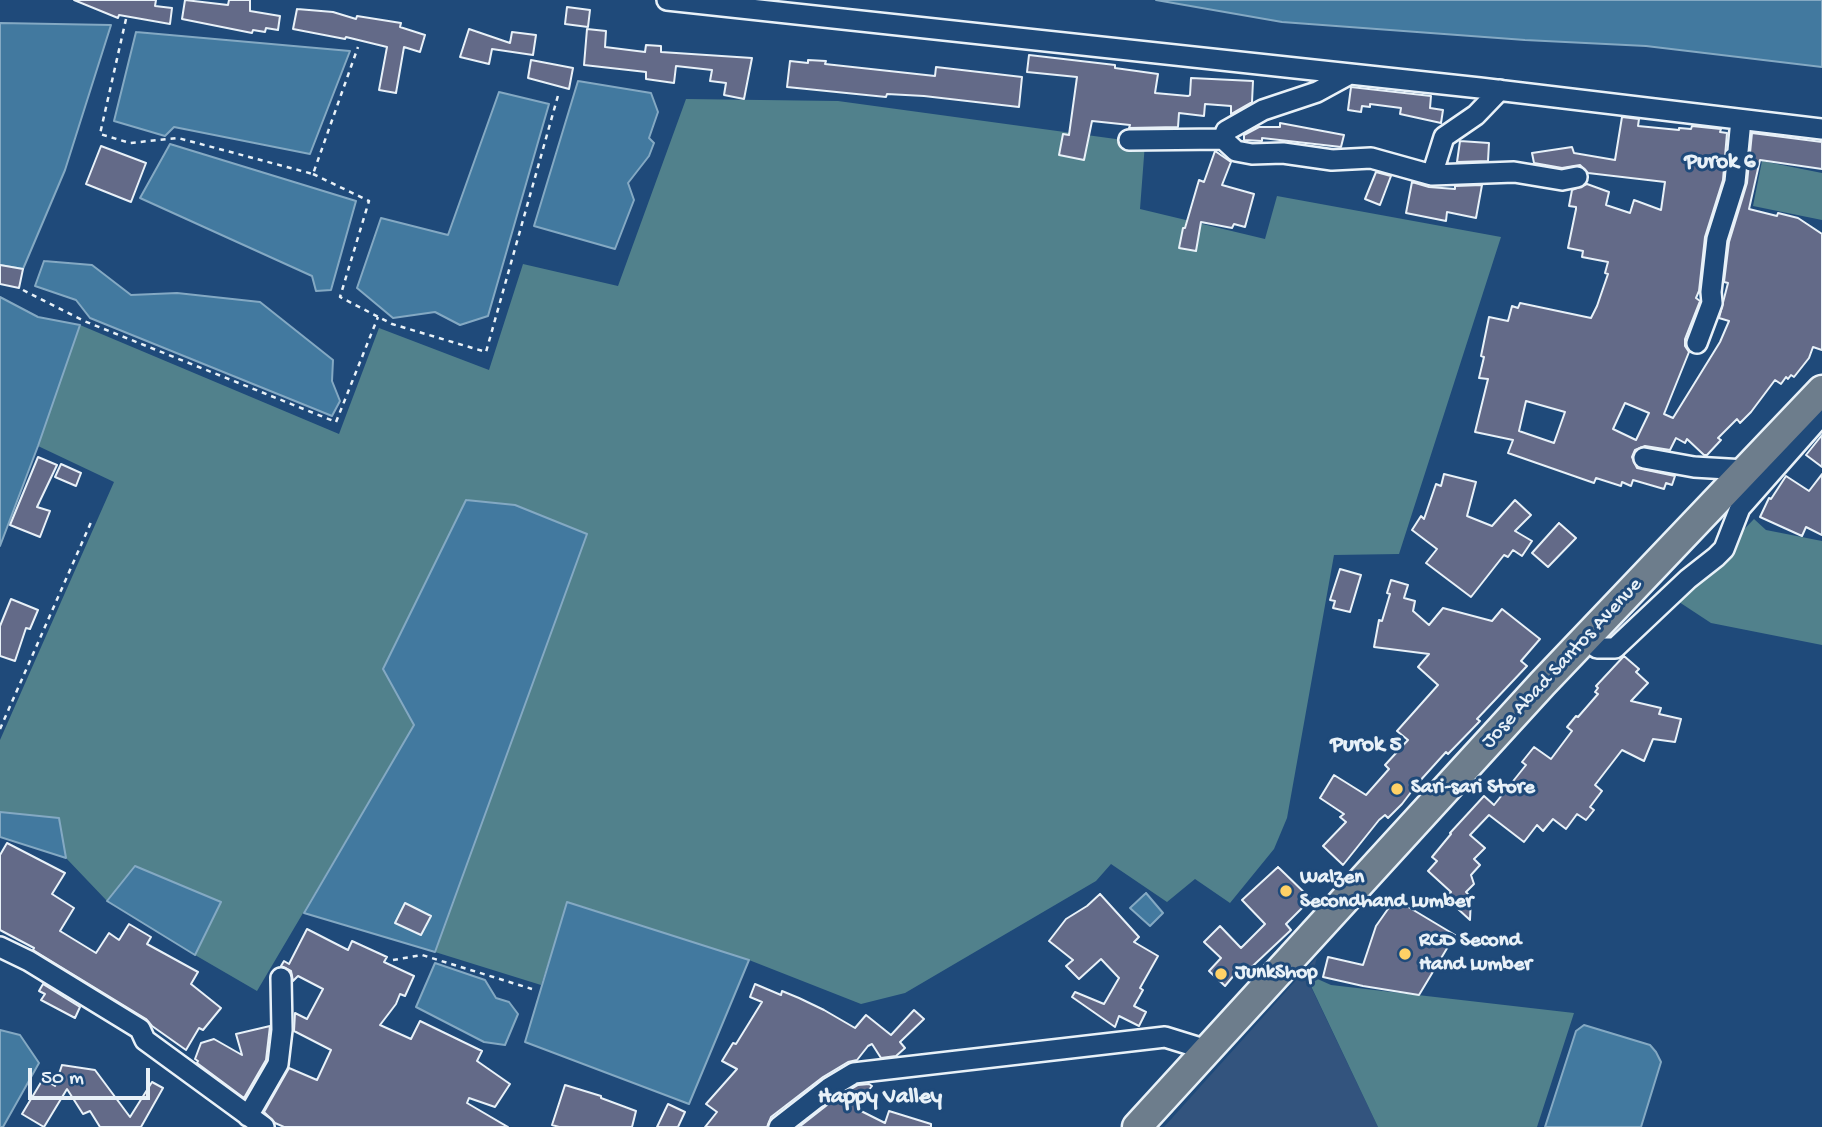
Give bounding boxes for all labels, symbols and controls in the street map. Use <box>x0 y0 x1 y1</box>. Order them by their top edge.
district label: Purok 6 <box>1685 149 1755 177</box>
street label: Jose Abad Santos Avenue <box>1477 573 1649 755</box>
district label: Purok 5 <box>1330 732 1402 760</box>
place label: Sari-sari Store <box>1411 776 1535 802</box>
marker: Sari-sari Store <box>1389 781 1405 797</box>
place label: Walzen Secondhand Lumber <box>1300 866 1473 916</box>
marker: Walzen Secondhand Lumber <box>1278 883 1294 899</box>
place label: RCD Second Hand Lumber <box>1419 929 1532 979</box>
marker: RCD Second Hand Lumber <box>1397 946 1413 962</box>
place label: JunkShop <box>1235 961 1318 987</box>
marker: JunkShop <box>1213 966 1229 982</box>
scale bar <box>32 1054 154 1098</box>
text: 50 m <box>41 1067 84 1092</box>
district label: Happy Valley <box>818 1084 942 1112</box>

